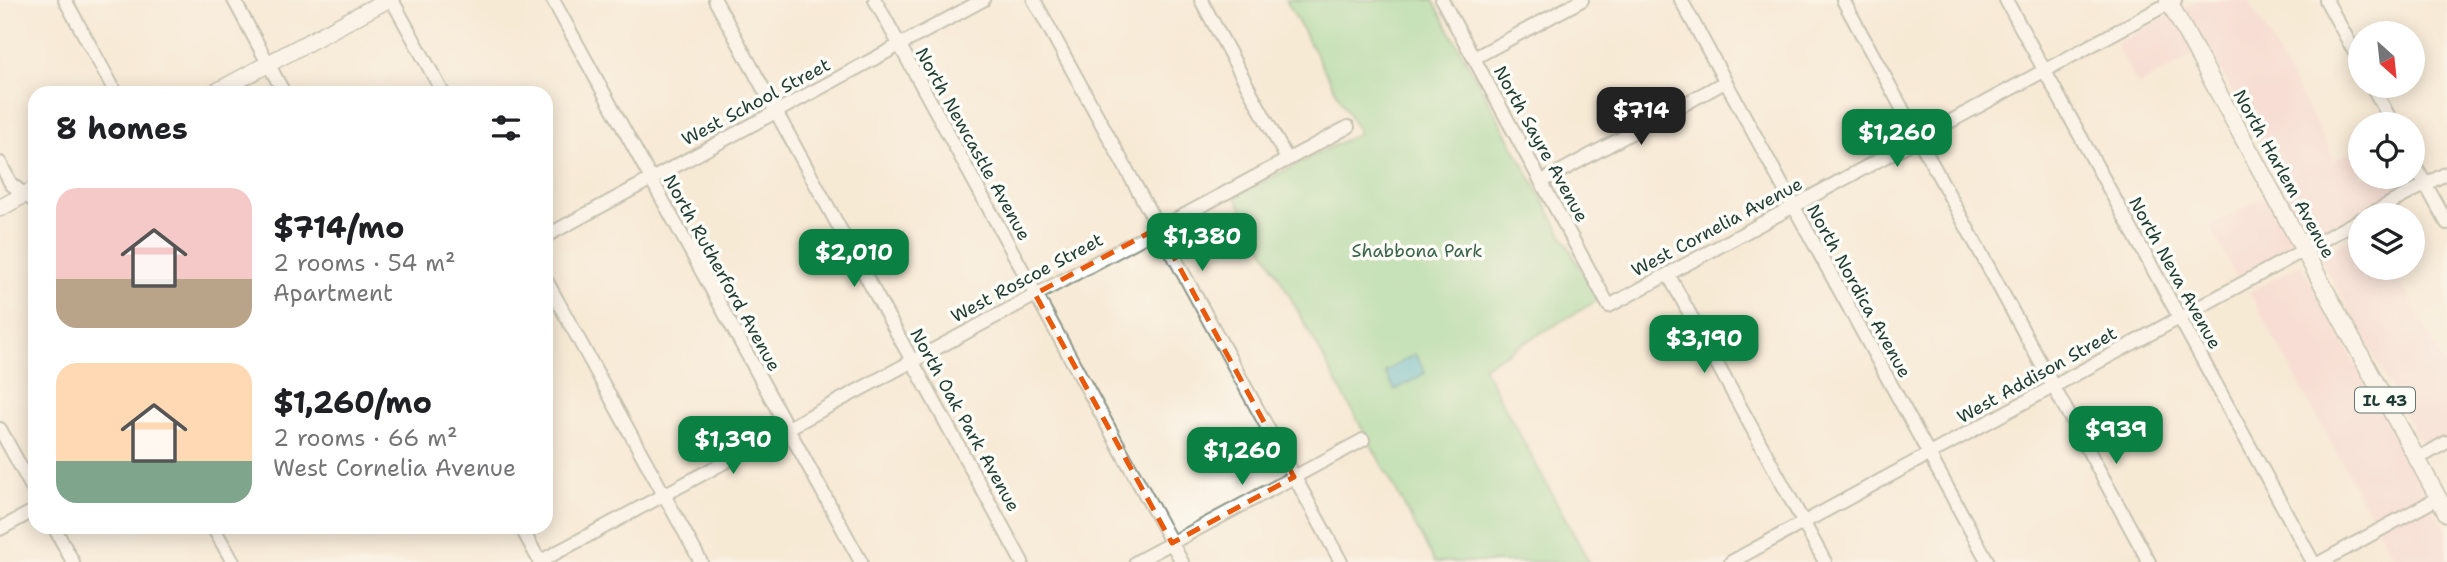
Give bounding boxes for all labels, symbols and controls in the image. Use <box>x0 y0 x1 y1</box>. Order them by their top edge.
north arrow <box>2348 21 2426 98</box>
map controls <box>2348 21 2425 280</box>
street label: North Newcastle Avenue <box>910 43 1036 245</box>
street label: West School Street <box>678 53 835 151</box>
street label: North Sayre Avenue <box>1488 62 1594 226</box>
street label: North Harlem Avenue <box>2228 85 2340 263</box>
pin: $714 <box>1600 88 1682 147</box>
text: $714 <box>1613 95 1669 125</box>
text: 8 homes <box>56 108 188 149</box>
icon: filters <box>487 109 525 147</box>
pin: $1,260 <box>1840 110 1954 169</box>
button: locate <box>2348 112 2425 189</box>
text: $1,260 <box>1858 117 1936 147</box>
street label: North Rutherford Avenue <box>658 170 786 376</box>
street label: West Cornelia Avenue <box>1627 172 1807 282</box>
street label: North Neva Avenue <box>2123 193 2227 353</box>
street label: North Nordica Avenue <box>1801 200 1917 382</box>
button: layers <box>2348 203 2425 280</box>
text: $714/mo <box>273 207 404 248</box>
pin: $1,380 <box>1145 214 1259 273</box>
icon: home <box>112 216 196 300</box>
text: $1,380 <box>1163 221 1241 251</box>
street label: West Roscoe Street <box>947 228 1107 328</box>
pin: $2,010 <box>797 230 911 289</box>
text: $2,010 <box>815 237 893 267</box>
park label: Shabbona Park <box>1351 239 1483 263</box>
text: 2 rooms · 54 m² <box>273 248 456 278</box>
text: Apartment <box>273 278 393 308</box>
pin: $3,190 <box>1647 316 1761 375</box>
street label: West Addison Street <box>1953 321 2121 429</box>
text: $3,190 <box>1665 323 1743 353</box>
street label: North Oak Park Avenue <box>905 324 1025 516</box>
text: $1,260/mo <box>273 382 432 423</box>
road number: IL 43 <box>2355 388 2415 412</box>
icon: home <box>112 391 196 475</box>
pin: $939 <box>2075 406 2157 466</box>
text: $939 <box>2085 414 2147 444</box>
pin: $1,390 <box>676 416 790 476</box>
text: 2 rooms · 66 m² <box>273 423 458 453</box>
text: $1,390 <box>694 424 772 454</box>
pin: $1,260 <box>1185 428 1299 487</box>
text: $1,260 <box>1203 435 1281 465</box>
text: West Cornelia Avenue <box>273 453 516 483</box>

